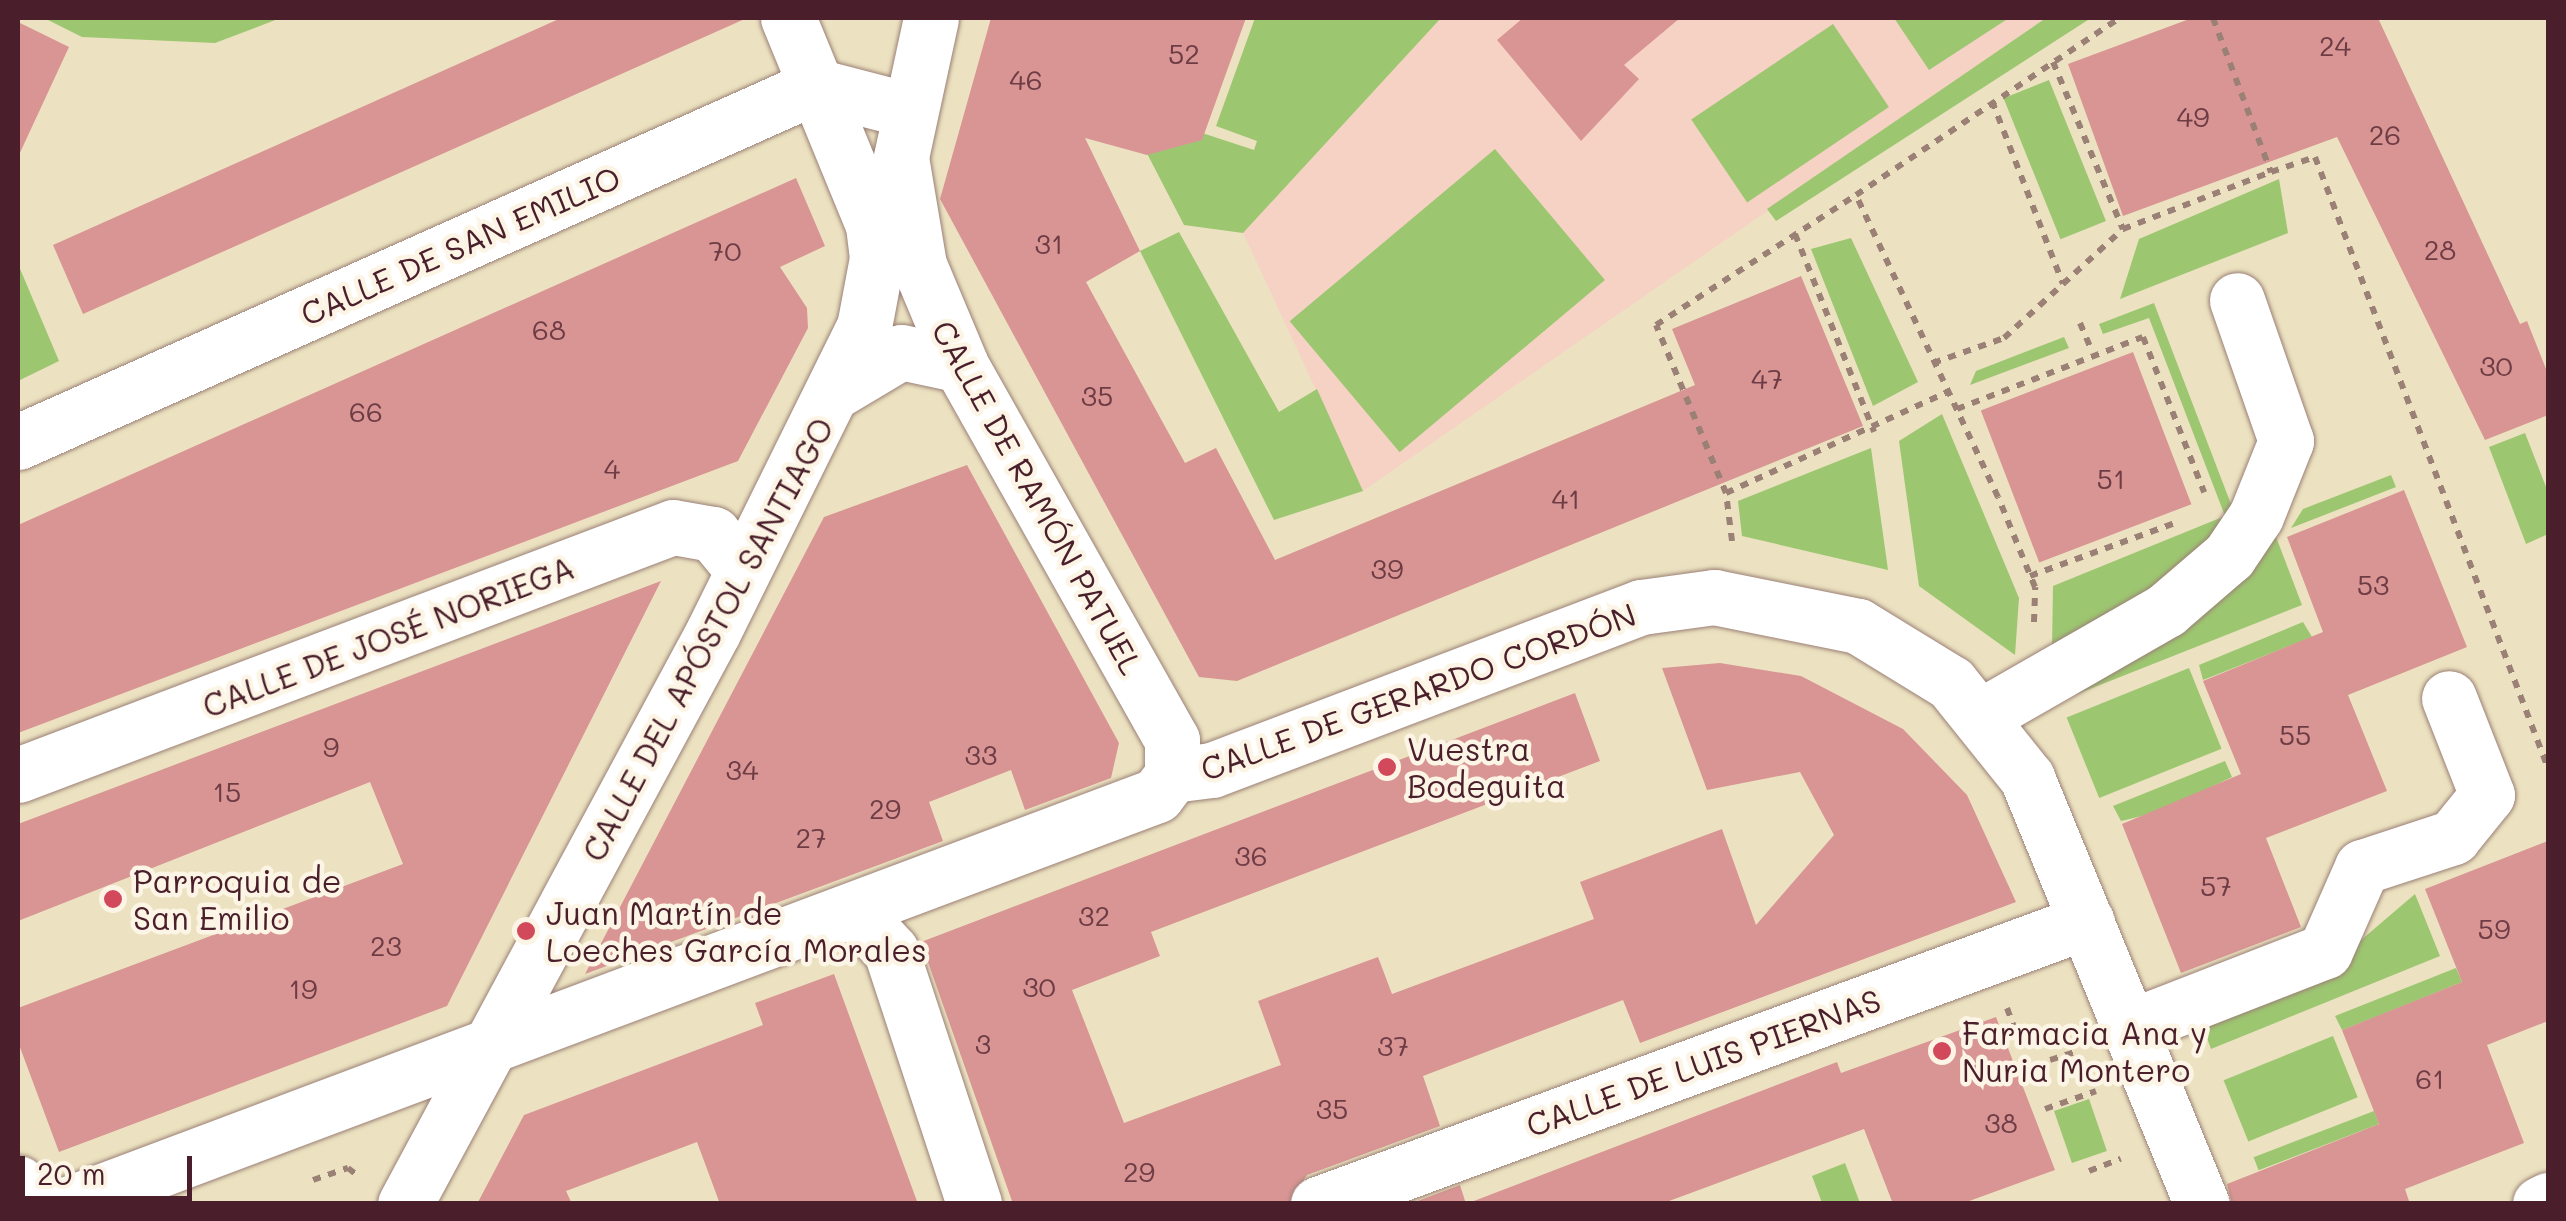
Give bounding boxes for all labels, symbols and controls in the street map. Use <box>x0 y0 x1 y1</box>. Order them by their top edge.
house number: 24 <box>2319 28 2351 62</box>
house number: 52 <box>1168 36 1200 70</box>
house number: 46 <box>1009 62 1043 96</box>
house number: 49 <box>2177 99 2209 133</box>
house number: 26 <box>2369 117 2401 151</box>
street label: CALLE DE SAN EMILIO <box>294 157 626 333</box>
house number: 31 <box>1035 226 1063 260</box>
house number: 28 <box>2424 232 2456 266</box>
house number: 70 <box>709 233 741 267</box>
house number: 68 <box>532 312 566 346</box>
street label: CALLE DE RAMÓN PATUEL <box>925 313 1151 681</box>
house number: 30 <box>2479 348 2513 382</box>
house number: 47 <box>1751 361 1783 395</box>
house number: 35 <box>1081 378 1113 412</box>
house number: 66 <box>349 394 383 428</box>
street label: CALLE DEL APÓSTOL SANTIAGO <box>573 411 841 867</box>
house number: 4 <box>604 451 620 485</box>
house number: 51 <box>2097 461 2125 495</box>
house number: 41 <box>1552 481 1580 515</box>
street label: CALLE DE JOSÉ NORIEGA <box>197 547 579 725</box>
house number: 39 <box>1371 551 1403 585</box>
house number: 53 <box>2357 567 2389 601</box>
street label: CALLE DE GERARDO CORDÓN <box>1195 594 1641 788</box>
house number: 55 <box>2279 717 2311 751</box>
house number: 9 <box>323 729 339 763</box>
place label: Vuestra Bodeguita <box>1407 730 1566 805</box>
house number: 33 <box>965 737 997 771</box>
house number: 34 <box>726 752 758 786</box>
marker: Vuestra Bodeguita <box>1376 756 1398 778</box>
house number: 15 <box>213 774 241 808</box>
house number: 29 <box>869 791 901 825</box>
house number: 27 <box>795 820 827 854</box>
house number: 36 <box>1234 838 1268 872</box>
place label: Parroquia de San Emilio <box>133 862 342 937</box>
house number: 57 <box>2200 868 2232 902</box>
marker: Parroquia de San Emilio <box>102 888 124 910</box>
place label: Juan Martín de Loeches García Morales <box>546 894 927 969</box>
house number: 32 <box>1078 898 1110 932</box>
house number: 59 <box>2478 911 2510 945</box>
marker: Juan Martín de Loeches García Morales <box>515 920 537 942</box>
house number: 23 <box>370 928 402 962</box>
house number: 30 <box>1022 969 1056 1003</box>
house number: 19 <box>288 971 318 1005</box>
street label: CALLE DE LUIS PIERNAS <box>1521 980 1885 1144</box>
place label: Farmacia Ana y Nuria Montero <box>1962 1014 2207 1089</box>
house number: 3 <box>975 1026 991 1060</box>
house number: 37 <box>1377 1028 1409 1062</box>
marker: Farmacia Ana y Nuria Montero <box>1931 1040 1953 1062</box>
house number: 61 <box>2415 1061 2445 1095</box>
house number: 35 <box>1316 1091 1348 1125</box>
house number: 38 <box>1984 1105 2018 1139</box>
scale bar <box>25 1136 198 1198</box>
text: 20 m <box>37 1153 106 1193</box>
house number: 29 <box>1123 1154 1155 1188</box>

